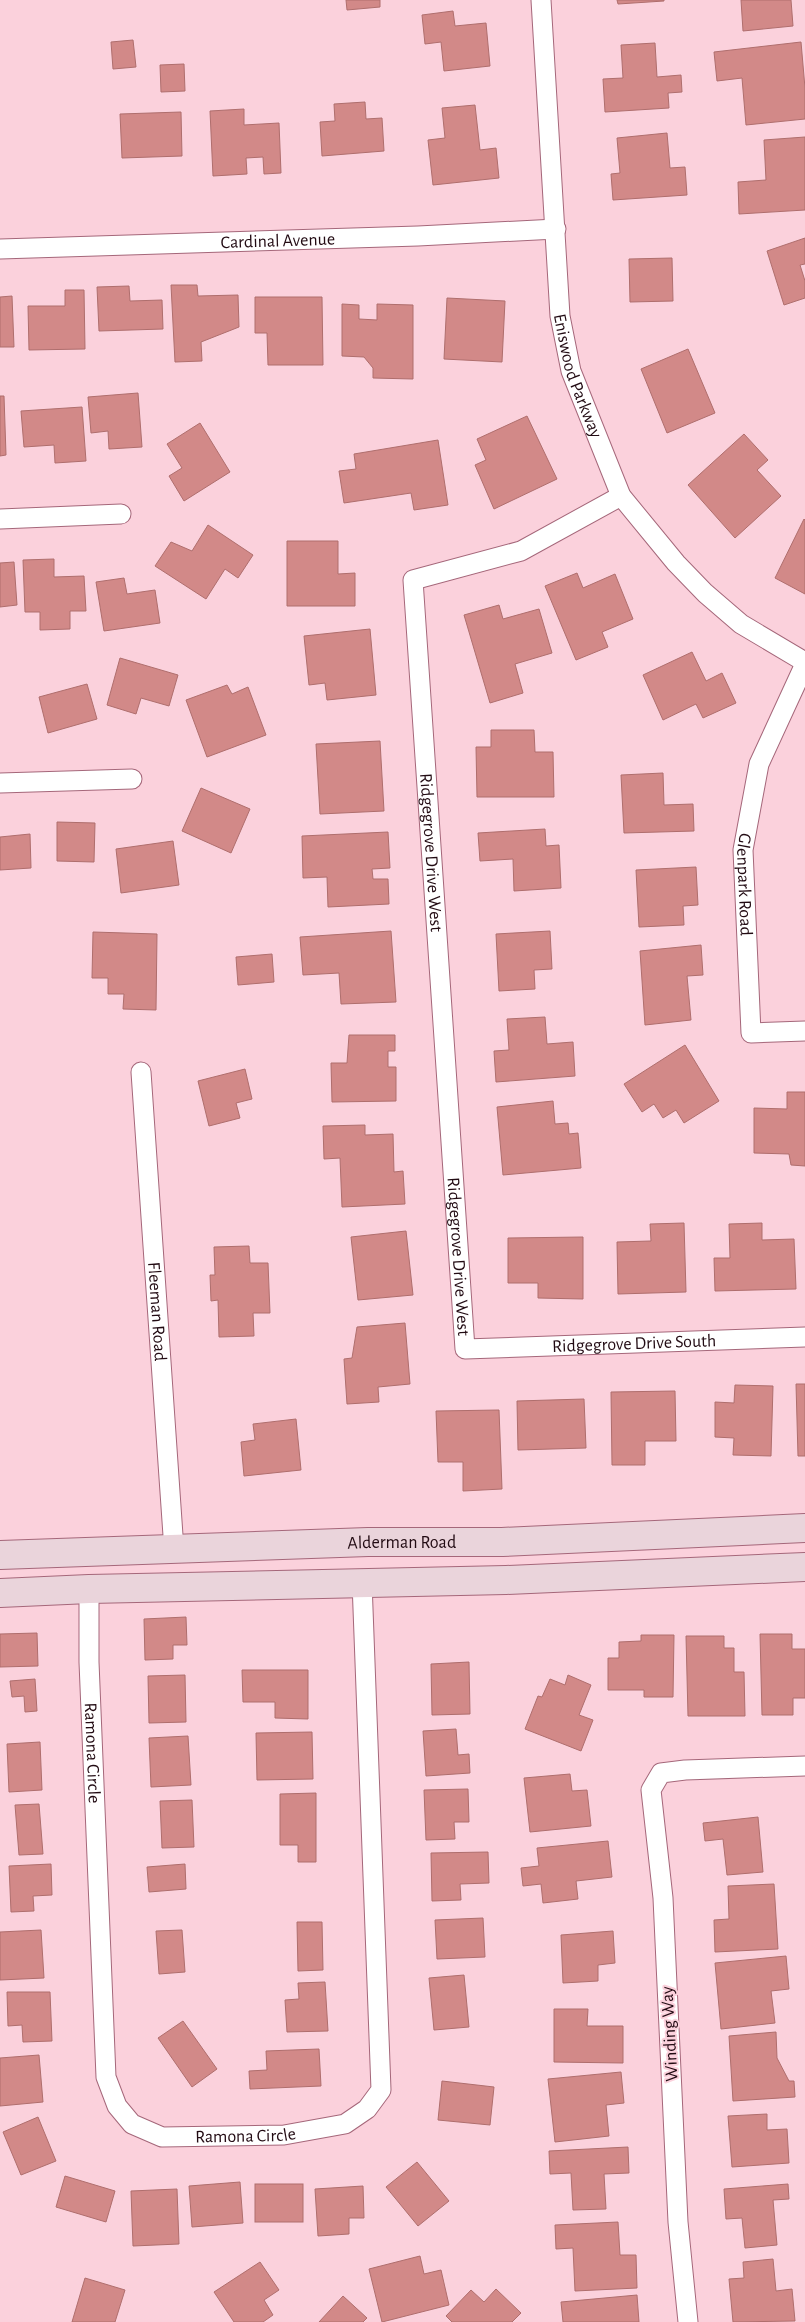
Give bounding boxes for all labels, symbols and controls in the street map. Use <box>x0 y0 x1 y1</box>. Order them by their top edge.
street label: Cardinal Avenue <box>220 231 335 252</box>
street label: Eniswood Parkway <box>550 312 605 441</box>
street label: Ridgegrove Drive West <box>416 773 445 933</box>
street label: Glenpark Road <box>733 831 755 936</box>
street label: Ridgegrove Drive West <box>443 1177 472 1337</box>
street label: Fleeman Road <box>144 1261 169 1362</box>
street label: Ridgegrove Drive South <box>552 1332 717 1356</box>
street label: Alderman Road <box>347 1534 456 1553</box>
street label: Ramona Circle <box>81 1702 103 1804</box>
street label: Winding Way <box>659 1986 681 2082</box>
street label: Ramona Circle <box>195 2125 297 2146</box>

